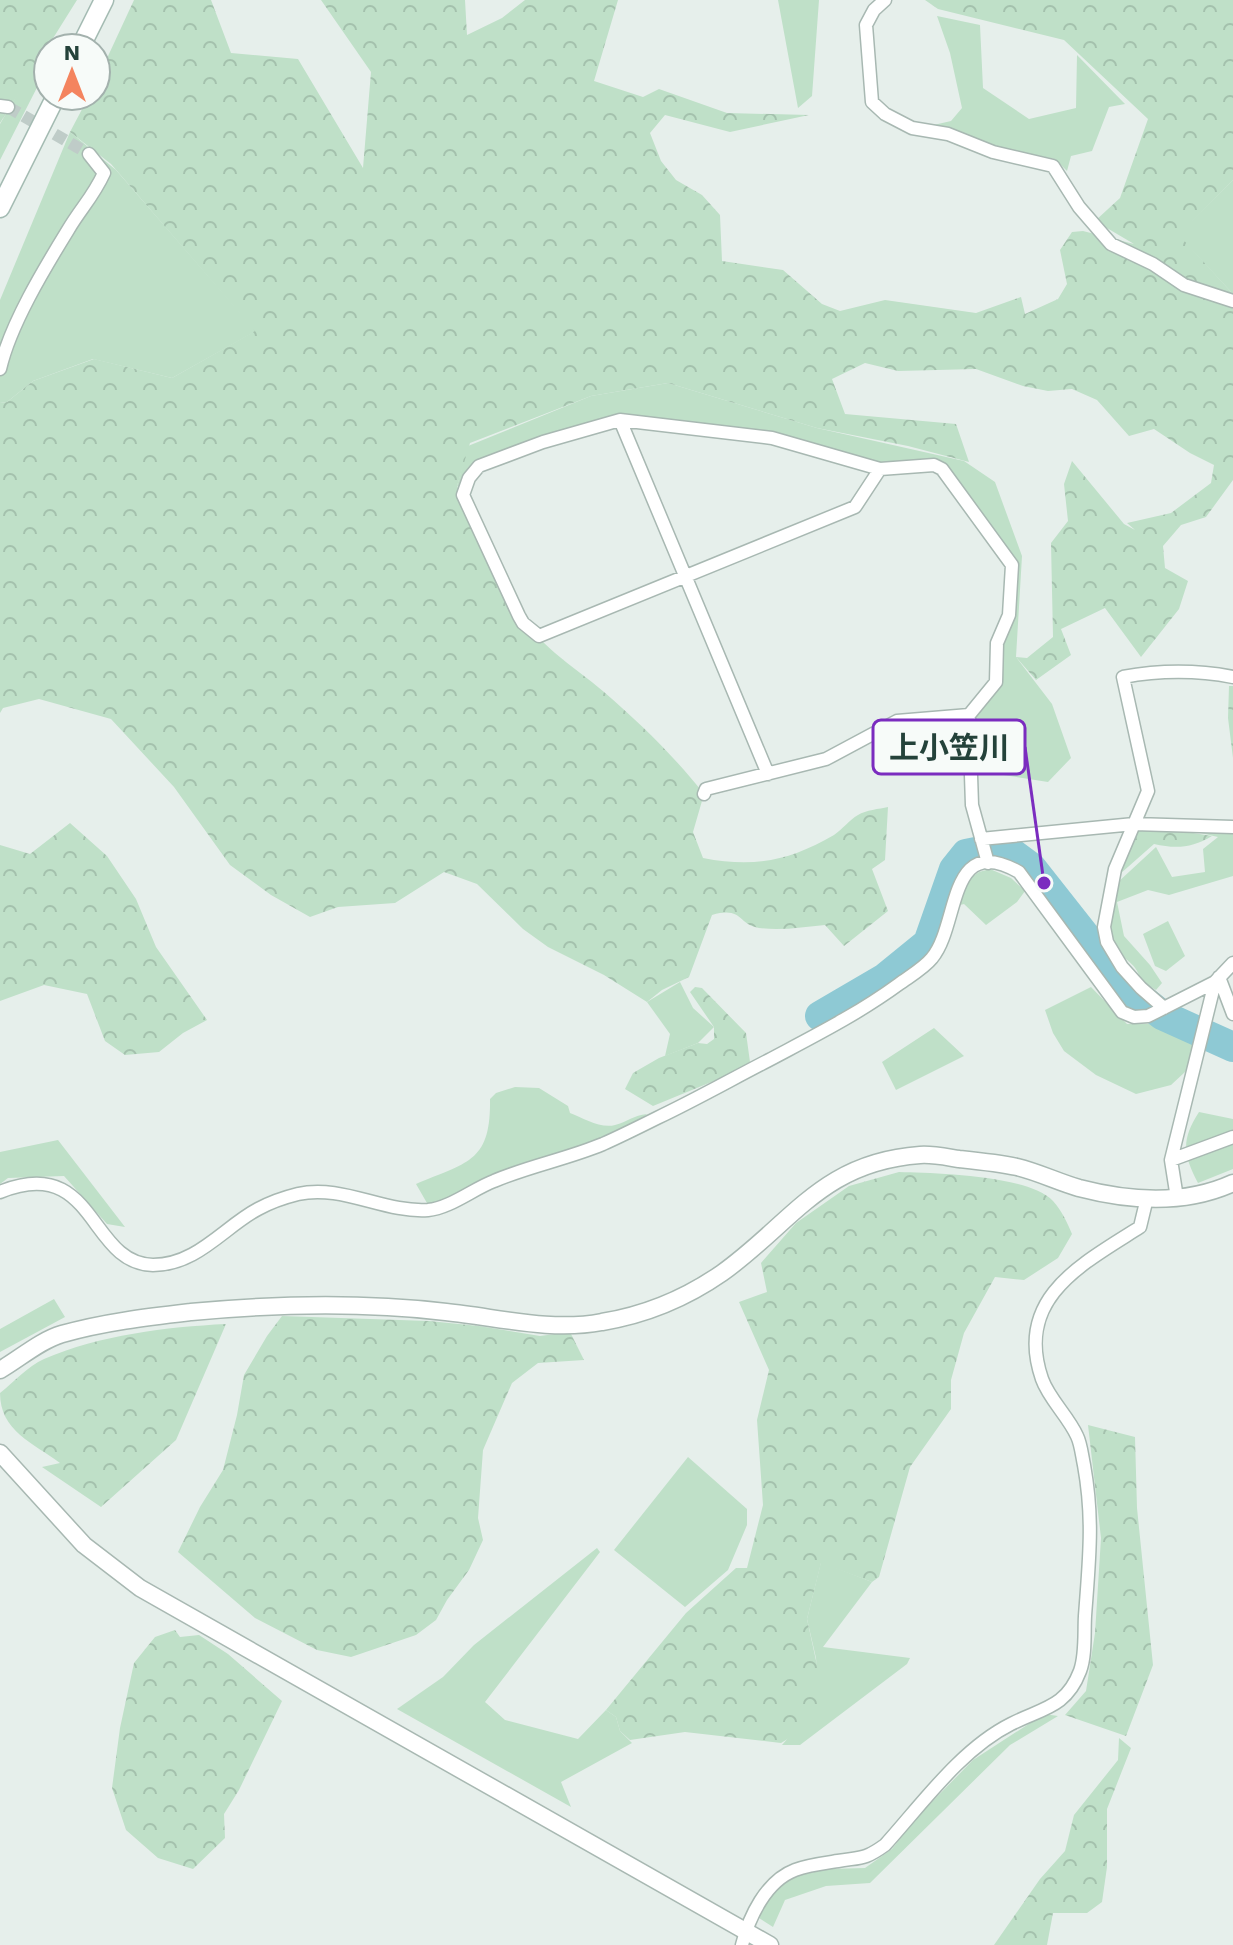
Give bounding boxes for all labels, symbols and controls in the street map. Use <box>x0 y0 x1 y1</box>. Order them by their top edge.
north arrow <box>32 32 112 112</box>
text: N <box>64 40 80 65</box>
callout: 上小笠川 <box>873 720 1025 774</box>
text: 上小笠川 <box>889 730 1009 765</box>

